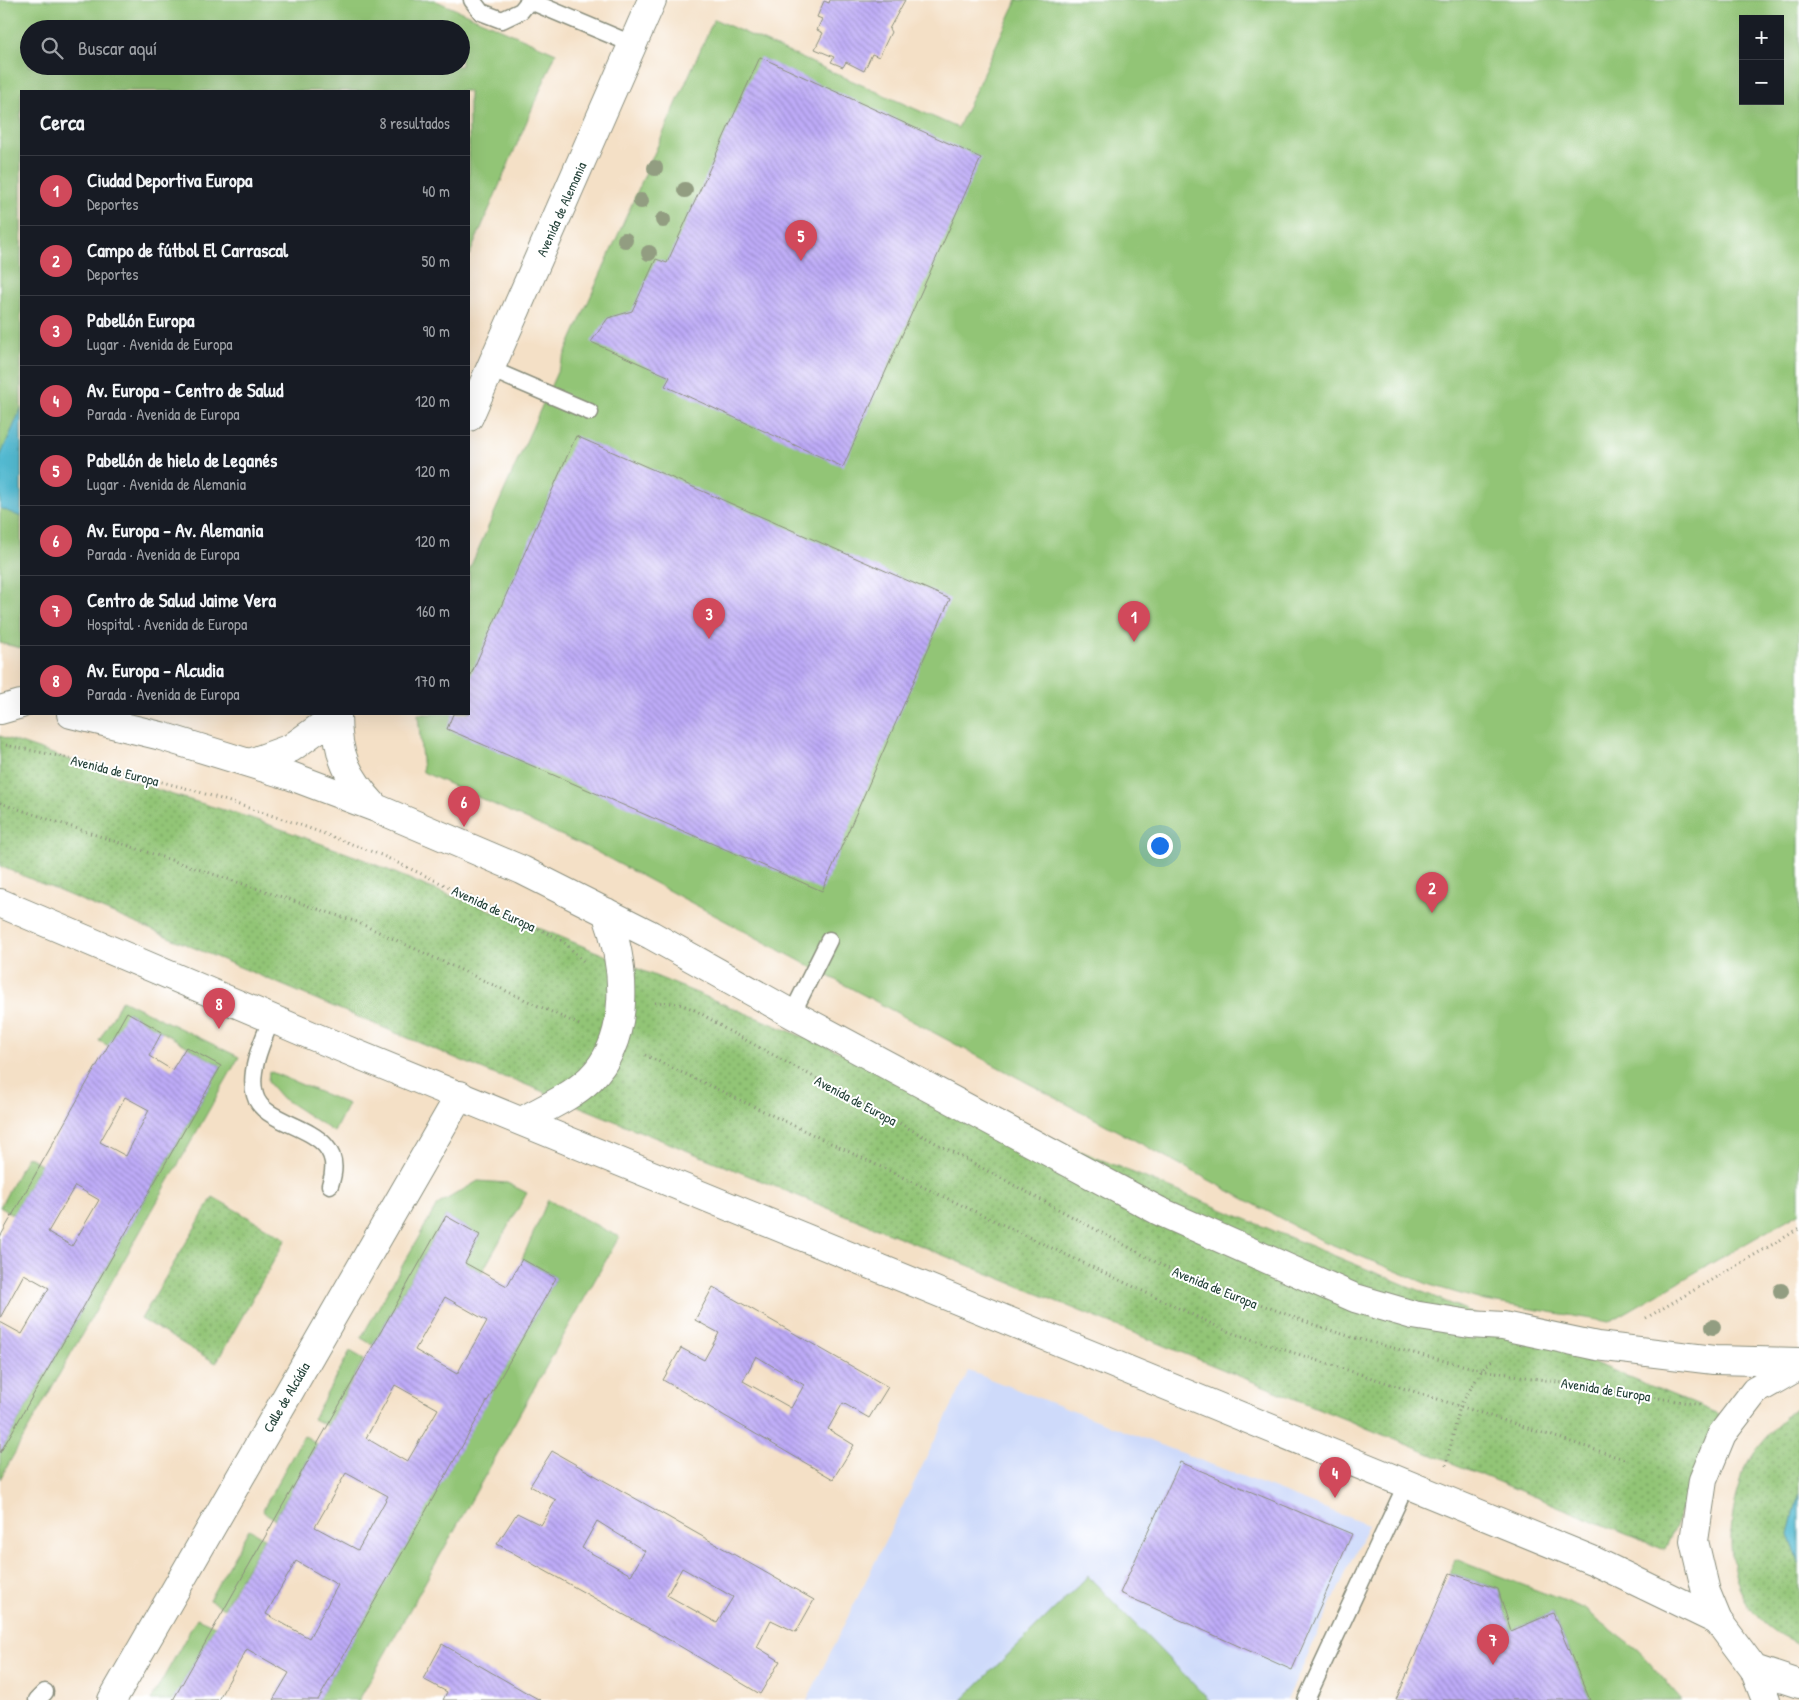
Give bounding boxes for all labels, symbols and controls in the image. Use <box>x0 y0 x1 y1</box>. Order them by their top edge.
map controls <box>1739 15 1784 105</box>
button: + <box>1739 15 1784 60</box>
search box <box>20 20 470 75</box>
icon: search <box>38 34 66 62</box>
text: Buscar aquí <box>78 35 157 61</box>
button: − <box>1739 60 1784 105</box>
text: Cerca <box>40 108 84 137</box>
text: 8 resultados <box>379 112 450 134</box>
street label: Avenida de Alemania <box>532 158 591 259</box>
text: Ciudad Deportiva Europa <box>87 167 252 193</box>
text: 1 <box>53 180 59 202</box>
text: 40 m <box>422 180 450 202</box>
text: Deportes <box>87 193 138 215</box>
pin: 5 <box>785 220 817 261</box>
text: Campo de fútbol El Carrascal <box>87 237 288 263</box>
text: 2 <box>52 250 60 272</box>
text: 50 m <box>422 250 450 272</box>
text: Deportes <box>87 263 138 285</box>
text: Pabellón Europa <box>87 307 194 333</box>
text: 3 <box>52 320 60 342</box>
text: 90 m <box>422 320 450 342</box>
text: Lugar · Avenida de Europa <box>87 333 233 355</box>
text: Av. Europa - Centro de Salud <box>87 377 283 403</box>
text: 4 <box>53 390 59 412</box>
text: 120 m <box>415 390 450 412</box>
text: Parada · Avenida de Europa <box>87 403 240 425</box>
text: Pabellón de hielo de Leganés <box>87 447 277 473</box>
text: 5 <box>53 460 59 482</box>
text: 120 m <box>415 460 450 482</box>
text: Lugar · Avenida de Alemania <box>87 473 246 495</box>
text: Av. Europa - Av. Alemania <box>87 517 263 543</box>
text: 6 <box>53 530 59 552</box>
text: 120 m <box>415 530 450 552</box>
text: Parada · Avenida de Europa <box>87 543 240 565</box>
text: Centro de Salud Jaime Vera <box>87 587 276 613</box>
pin: 3 <box>693 598 725 639</box>
text: 7 <box>52 600 60 622</box>
text: 160 m <box>416 600 450 622</box>
pin: 1 <box>1118 601 1150 642</box>
text: Hospital · Avenida de Europa <box>87 613 247 635</box>
text: Av. Europa - Alcudia <box>87 657 224 683</box>
text: 8 <box>53 670 59 692</box>
text: 170 m <box>415 670 450 692</box>
text: Parada · Avenida de Europa <box>87 683 240 705</box>
street label: Avenida de Europa <box>69 750 162 791</box>
pin: 6 <box>448 786 480 827</box>
your location <box>1147 833 1173 859</box>
pin: 2 <box>1416 872 1448 913</box>
street label: Avenida de Europa <box>449 880 539 937</box>
pin: 8 <box>203 988 235 1029</box>
street label: Avenida de Europa <box>811 1070 901 1131</box>
street label: Avenida de Europa <box>1169 1261 1261 1314</box>
street label: Calle de Alcúdia <box>258 1358 314 1435</box>
street label: Avenida de Europa <box>1560 1373 1653 1407</box>
pin: 4 <box>1319 1457 1351 1498</box>
pin: 7 <box>1477 1624 1509 1665</box>

